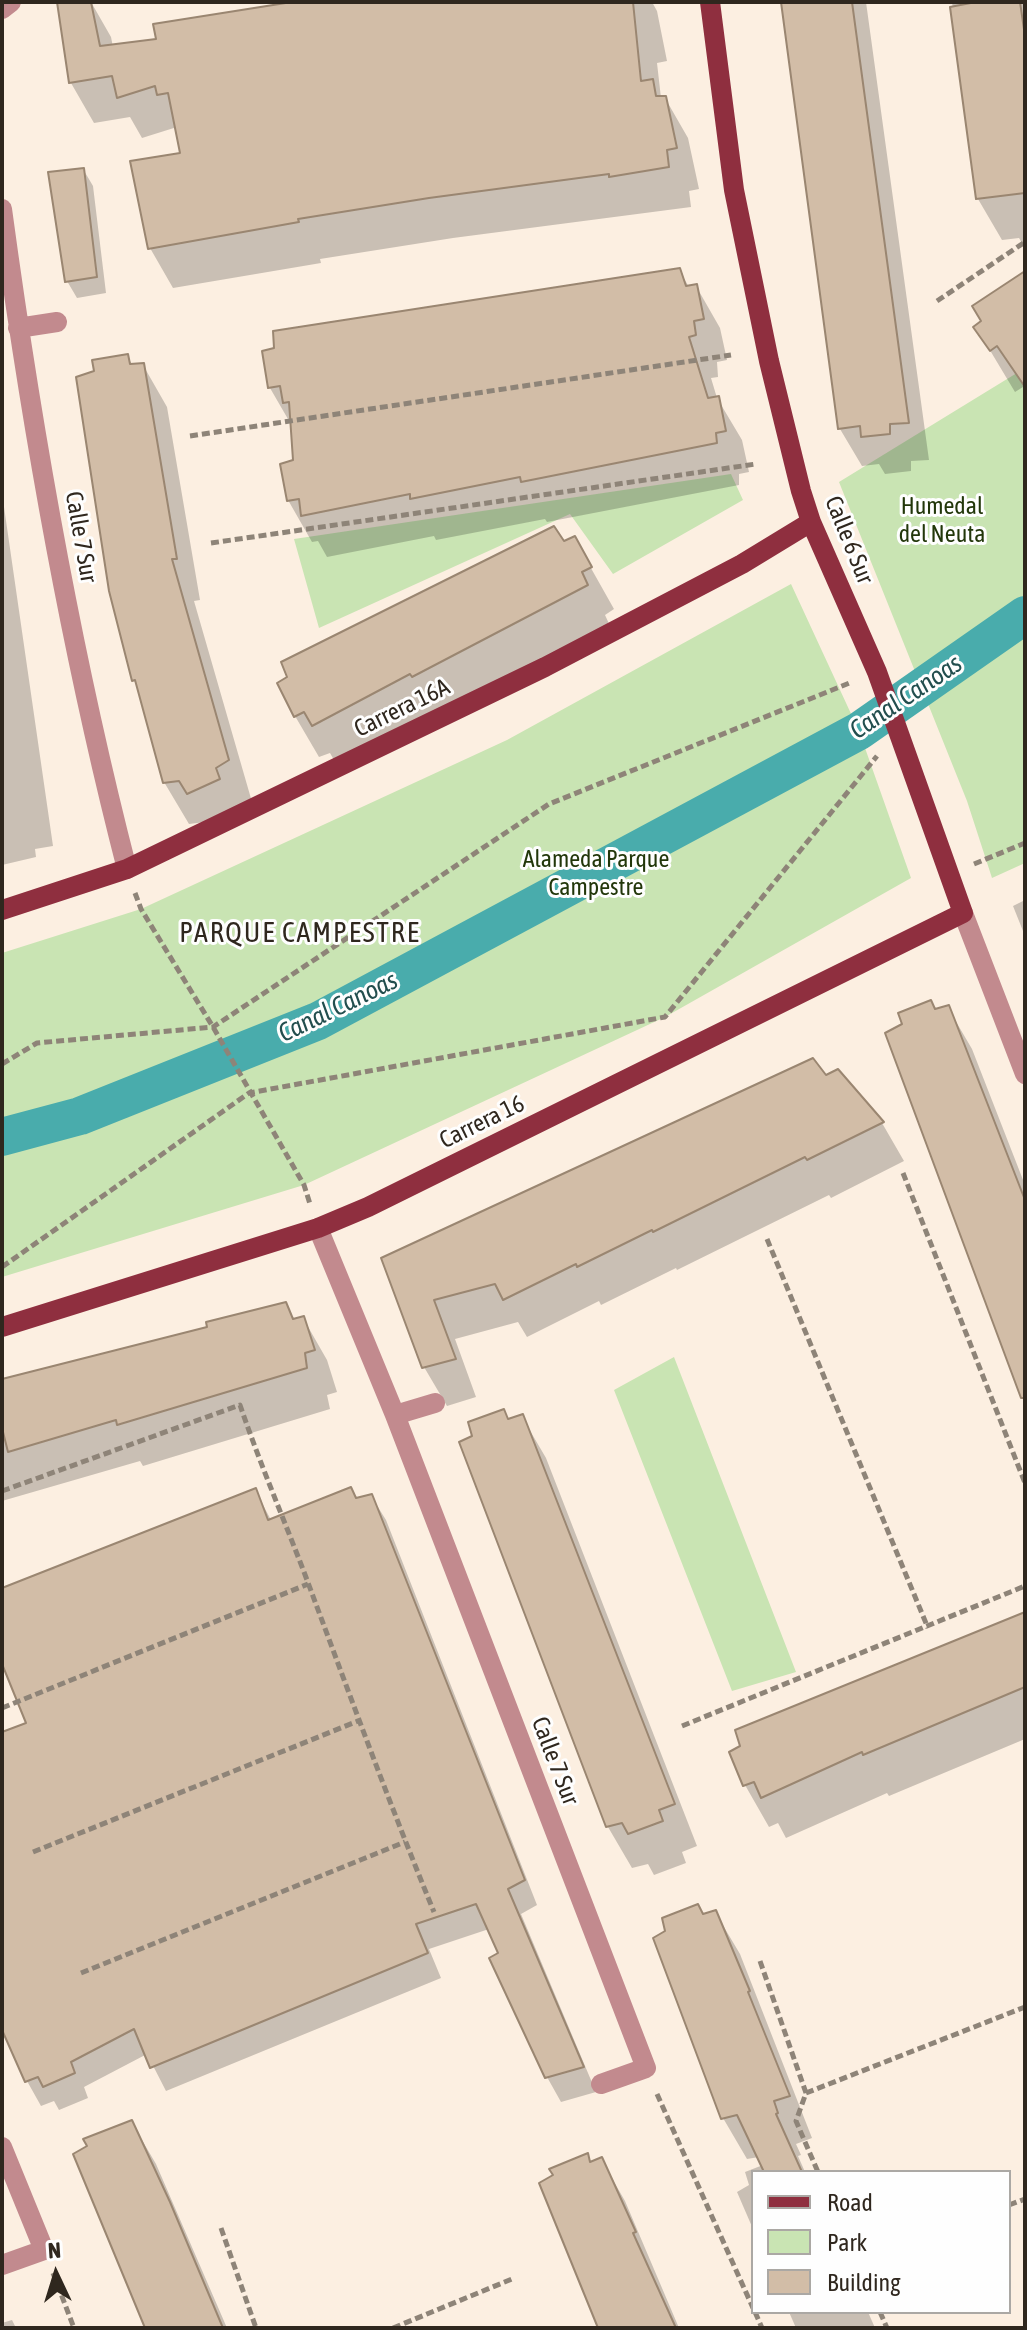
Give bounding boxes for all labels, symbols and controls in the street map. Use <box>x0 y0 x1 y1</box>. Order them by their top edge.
street label: Calle 7 Sur <box>59 489 103 585</box>
street label: Calle 6 Sur <box>818 492 880 588</box>
park label: Humedal del Neuta <box>899 492 985 548</box>
water label: Canal Canoas <box>844 648 968 746</box>
street label: Carrera 16A <box>350 673 454 743</box>
park label: Alameda Parque Campestre <box>523 845 669 901</box>
district label: PARQUE CAMPESTRE <box>179 916 421 950</box>
water label: Canal Canoas <box>273 965 403 1049</box>
street label: Carrera 16 <box>435 1089 529 1155</box>
street label: Calle 7 Sur <box>525 1713 585 1809</box>
legend <box>751 2170 1011 2314</box>
text: Road <box>827 2189 873 2216</box>
text: Park <box>827 2229 867 2256</box>
north arrow <box>16 2234 96 2314</box>
text: N <box>47 2237 62 2263</box>
text: Building <box>827 2269 900 2296</box>

